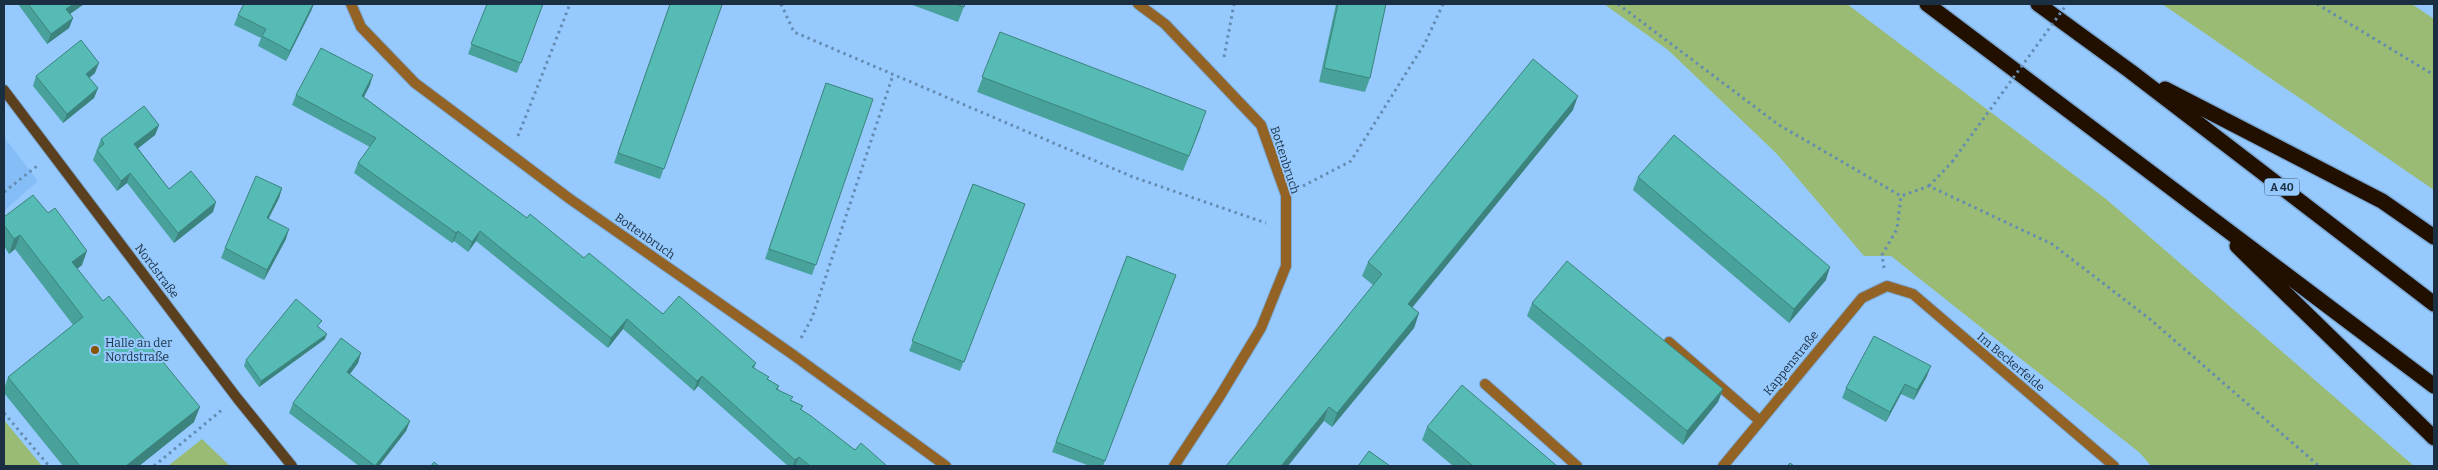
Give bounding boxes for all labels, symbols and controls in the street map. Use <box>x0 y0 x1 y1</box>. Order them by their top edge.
street label: Bottenbruch <box>1267 124 1303 196</box>
road number: A 40 <box>2264 178 2300 196</box>
street label: Bottenbruch <box>612 210 678 262</box>
street label: Nordstraße <box>132 241 182 301</box>
street label: Kappenstraße <box>1761 328 1821 398</box>
street label: Im Beckerfelde <box>1974 330 2048 394</box>
place label: Halle an der Nordstraße <box>105 336 173 364</box>
marker: Halle an der Nordstraße <box>89 344 101 356</box>

